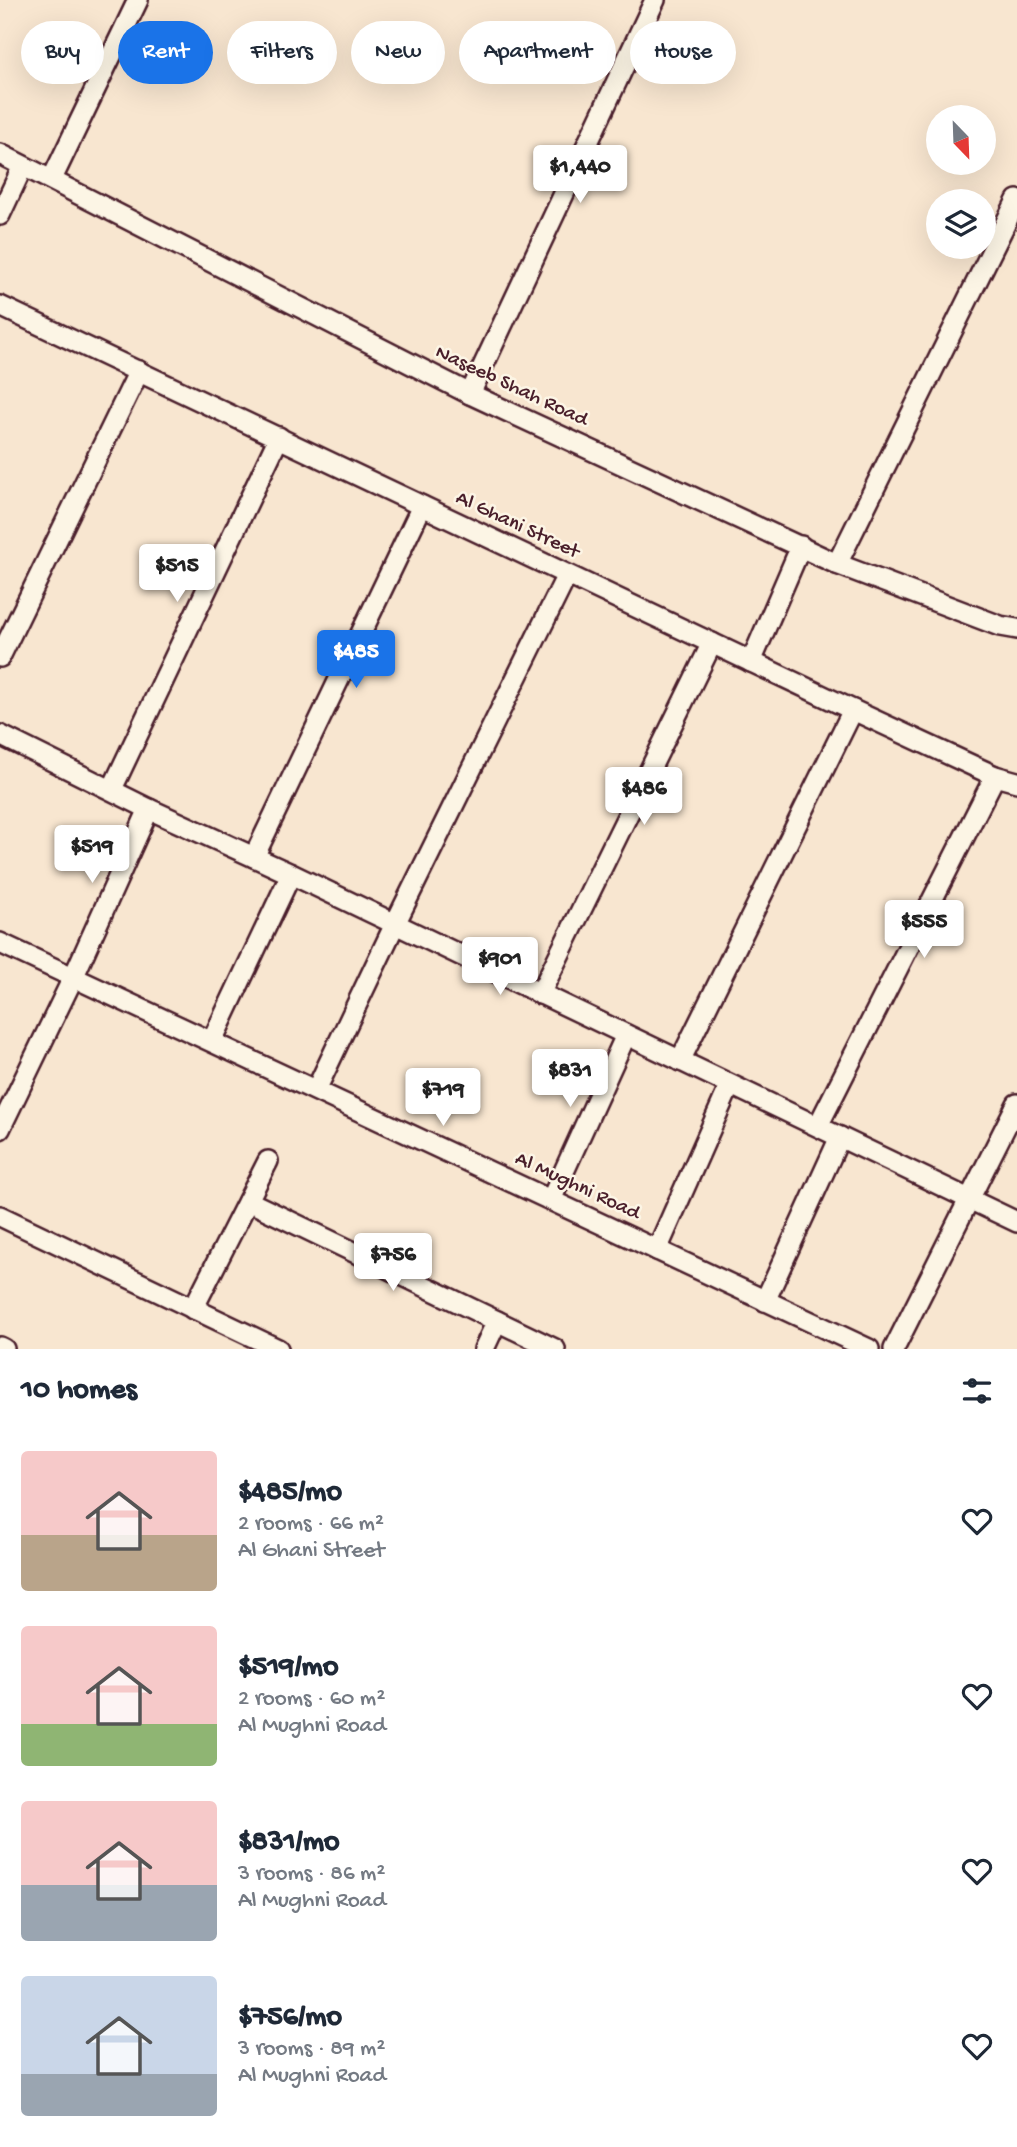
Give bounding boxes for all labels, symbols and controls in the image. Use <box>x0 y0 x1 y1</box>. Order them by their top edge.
chip: Buy <box>21 21 104 84</box>
chip: Rent <box>118 21 213 84</box>
chip: Filters <box>227 21 337 84</box>
chip: New <box>351 21 445 84</box>
chip: Apartment <box>459 21 616 84</box>
chip: House <box>630 21 736 84</box>
north arrow <box>926 105 996 175</box>
map controls <box>926 105 996 259</box>
pin: $1,440 <box>523 146 637 205</box>
text: $1,440 <box>549 154 611 181</box>
button: layers <box>926 189 996 259</box>
street label: Naseeb Shah Road <box>431 341 593 434</box>
street label: Al Ghani Street <box>451 486 585 567</box>
pin: $515 <box>136 544 218 604</box>
text: $515 <box>155 553 199 580</box>
pin: $485 <box>315 630 397 690</box>
text: $485 <box>333 639 379 666</box>
pin: $486 <box>603 768 685 827</box>
text: $486 <box>621 776 667 803</box>
pin: $519 <box>51 826 133 885</box>
text: $519 <box>70 834 114 861</box>
pin: $555 <box>883 900 965 960</box>
text: $555 <box>901 909 947 936</box>
pin: $901 <box>459 937 541 997</box>
text: $901 <box>478 946 522 973</box>
pin: $831 <box>529 1050 611 1109</box>
text: $831 <box>548 1058 592 1085</box>
pin: $719 <box>402 1068 484 1128</box>
text: $719 <box>421 1077 465 1104</box>
street label: Al Mughni Road <box>511 1147 645 1228</box>
pin: $756 <box>352 1234 434 1293</box>
text: $756 <box>370 1242 416 1269</box>
icon: filters <box>958 1372 996 1410</box>
text: 10 homes <box>21 1374 137 1409</box>
text: $485/mo <box>238 1476 342 1511</box>
icon: home <box>77 1479 161 1563</box>
icon: heart <box>958 1502 996 1540</box>
text: 2 rooms · 66 m² <box>238 1511 384 1538</box>
text: Al Ghani Street <box>238 1538 384 1565</box>
text: $519/mo <box>238 1651 338 1686</box>
icon: home <box>77 1654 161 1738</box>
icon: heart <box>958 1677 996 1715</box>
text: 2 rooms · 60 m² <box>238 1686 385 1713</box>
text: Al Mughni Road <box>238 1713 386 1740</box>
text: $831/mo <box>238 1826 340 1861</box>
icon: home <box>77 1829 161 1913</box>
icon: heart <box>958 1852 996 1890</box>
text: 3 rooms · 86 m² <box>238 1861 385 1888</box>
text: Al Mughni Road <box>238 1888 386 1915</box>
text: $756/mo <box>238 2001 342 2036</box>
icon: home <box>77 2004 161 2088</box>
icon: heart <box>958 2027 996 2065</box>
text: 3 rooms · 89 m² <box>238 2036 385 2063</box>
text: Al Mughni Road <box>238 2063 386 2090</box>

